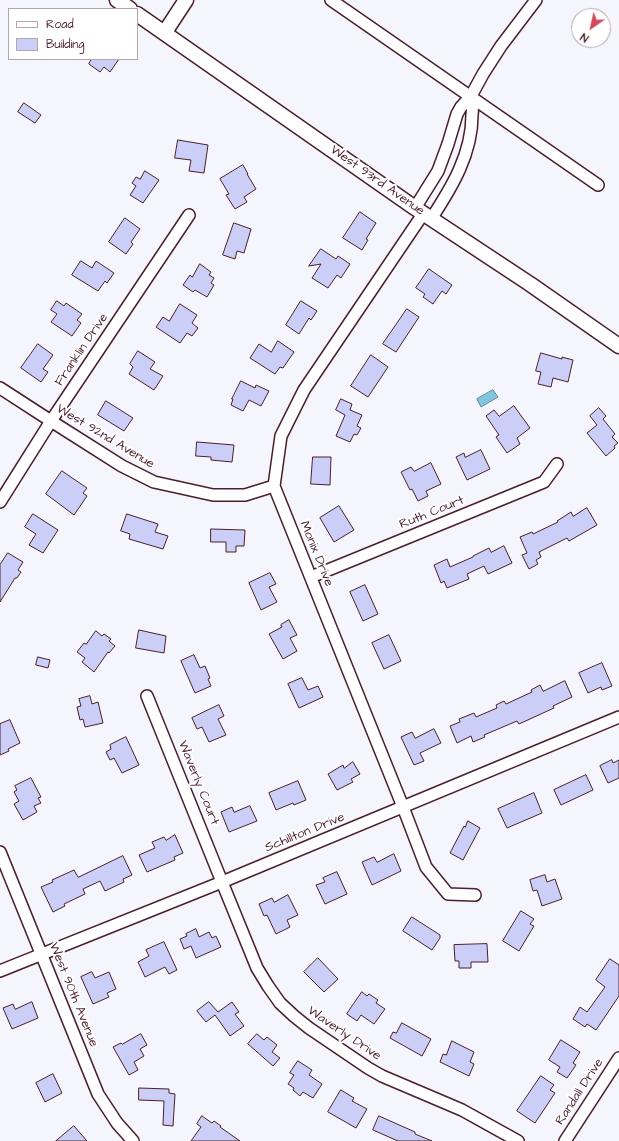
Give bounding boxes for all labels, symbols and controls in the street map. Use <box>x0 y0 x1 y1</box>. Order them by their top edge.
legend <box>8 8 138 60</box>
north arrow <box>571 8 611 48</box>
text: Road <box>46 16 74 33</box>
text: N <box>578 29 592 46</box>
text: Building <box>46 36 84 53</box>
street label: West 93rd Avenue <box>327 143 427 219</box>
street label: Franklin Drive <box>52 311 112 389</box>
street label: West 92nd Avenue <box>53 402 157 472</box>
street label: Ruth Court <box>397 493 467 533</box>
street label: Monix Drive <box>296 519 336 589</box>
street label: Waverly Court <box>174 738 222 828</box>
street label: Schillton Drive <box>263 810 347 856</box>
street label: West 90th Avenue <box>45 941 101 1049</box>
street label: Waverly Drive <box>304 1004 384 1064</box>
street label: Randall Drive <box>553 1056 607 1128</box>

